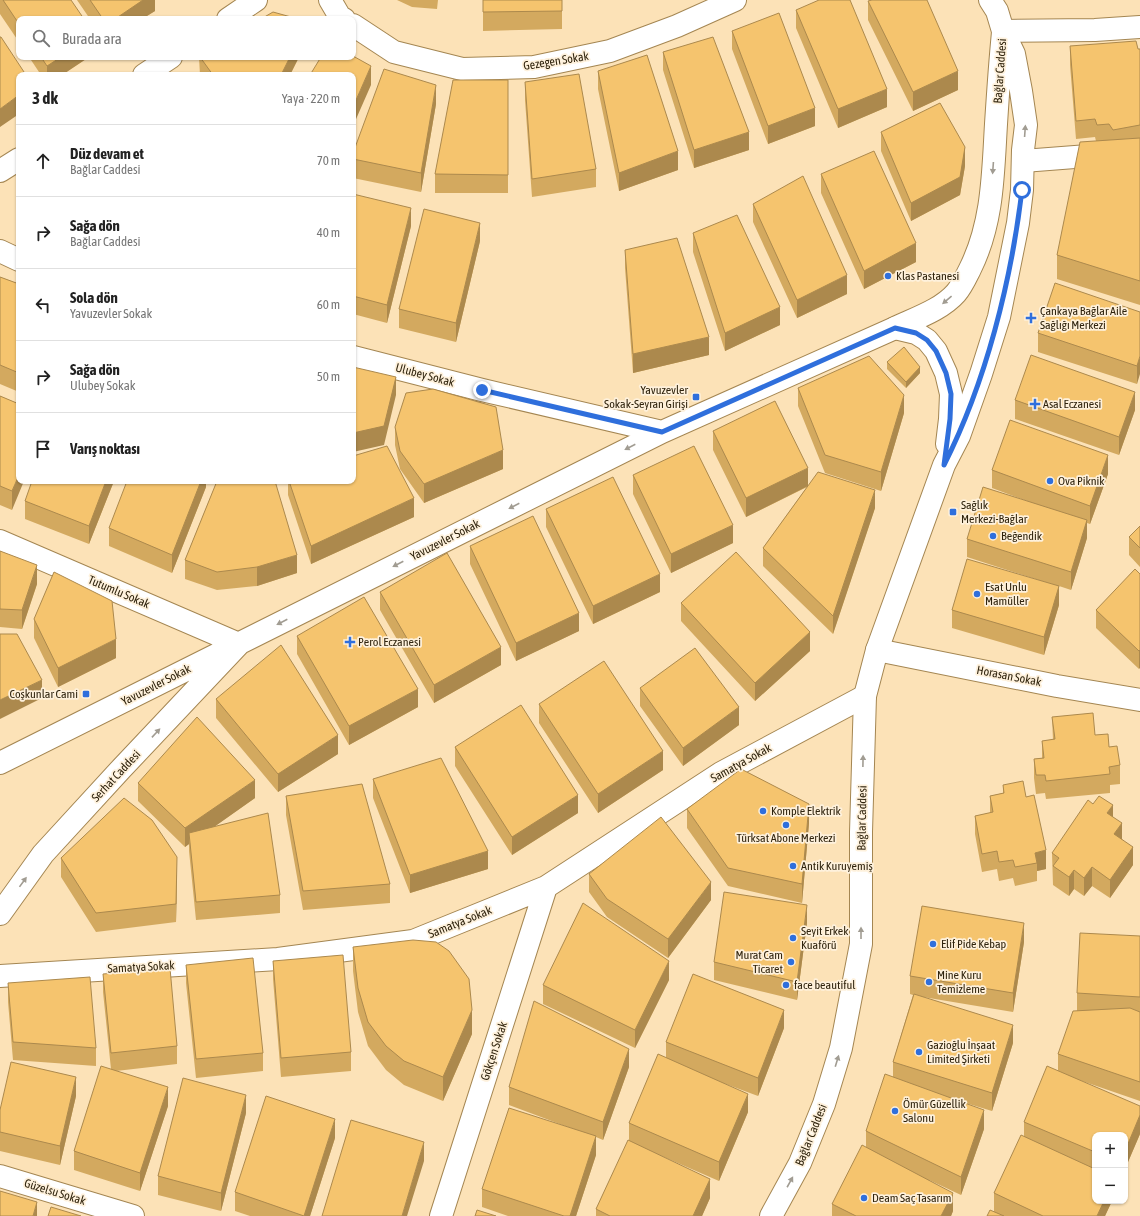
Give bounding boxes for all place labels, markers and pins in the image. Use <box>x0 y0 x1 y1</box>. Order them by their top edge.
place label: Klas Pastanesi <box>896 269 959 283</box>
marker: Klas Pastanesi <box>883 271 893 281</box>
place label: Çankaya Bağlar Aile Sağlığı Merkezi <box>1040 304 1127 332</box>
marker: Çankaya Bağlar Aile Sağlığı Merkezi <box>1025 312 1037 324</box>
place label: Yavuzevler Sokak-Seyran Girişi <box>604 383 688 411</box>
marker: Yavuzevler Sokak-Seyran Girişi <box>691 392 701 402</box>
place label: Asal Eczanesi <box>1043 397 1101 411</box>
marker: Asal Eczanesi <box>1030 399 1040 409</box>
place label: Ova Piknik <box>1058 474 1105 488</box>
marker: Ova Piknik <box>1045 476 1055 486</box>
place label: Sağlık Merkezi-Bağlar <box>961 498 1028 526</box>
marker: Sağlık Merkezi-Bağlar <box>948 507 958 517</box>
place label: Beğendik <box>1001 529 1043 543</box>
marker: Beğendik <box>988 531 998 541</box>
place label: Esat Unlu Mamüller <box>985 580 1029 608</box>
marker: Esat Unlu Mamüller <box>972 589 982 599</box>
place label: Perol Eczanesi <box>358 635 421 649</box>
marker: Perol Eczanesi <box>345 637 355 647</box>
place label: Coşkunlar Cami <box>10 687 78 701</box>
marker: Coşkunlar Cami <box>81 689 91 699</box>
place label: Komple Elektrik <box>771 804 841 818</box>
marker: Komple Elektrik <box>758 806 768 816</box>
marker: Türksat Abone Merkezi <box>781 820 791 830</box>
place label: Türksat Abone Merkezi <box>737 831 835 845</box>
place label: Antik Kuruyemiş <box>801 859 873 873</box>
marker: Antik Kuruyemiş <box>788 861 798 871</box>
place label: Seyit Erkek Kuaförü <box>801 924 849 952</box>
marker: Seyit Erkek Kuaförü <box>788 933 798 943</box>
place label: Elif Pide Kebap <box>941 937 1007 951</box>
marker: Elif Pide Kebap <box>928 939 938 949</box>
place label: Murat Cam Ticaret <box>736 948 784 976</box>
marker: Murat Cam Ticaret <box>786 957 796 967</box>
place label: Mine Kuru Temizleme <box>937 968 985 996</box>
marker: Mine Kuru Temizleme <box>924 977 934 987</box>
place label: face beautiful <box>794 978 856 992</box>
marker: face beautiful <box>781 980 791 990</box>
place label: Gazioğlu İnşaat Limited Şirketi <box>927 1038 996 1066</box>
marker: Gazioğlu İnşaat Limited Şirketi <box>914 1047 924 1057</box>
place label: Ömür Güzellik Salonu <box>903 1097 967 1125</box>
marker: Ömür Güzellik Salonu <box>890 1106 900 1116</box>
place label: Deam Saç Tasarım <box>872 1191 952 1205</box>
marker: Deam Saç Tasarım <box>859 1193 869 1203</box>

